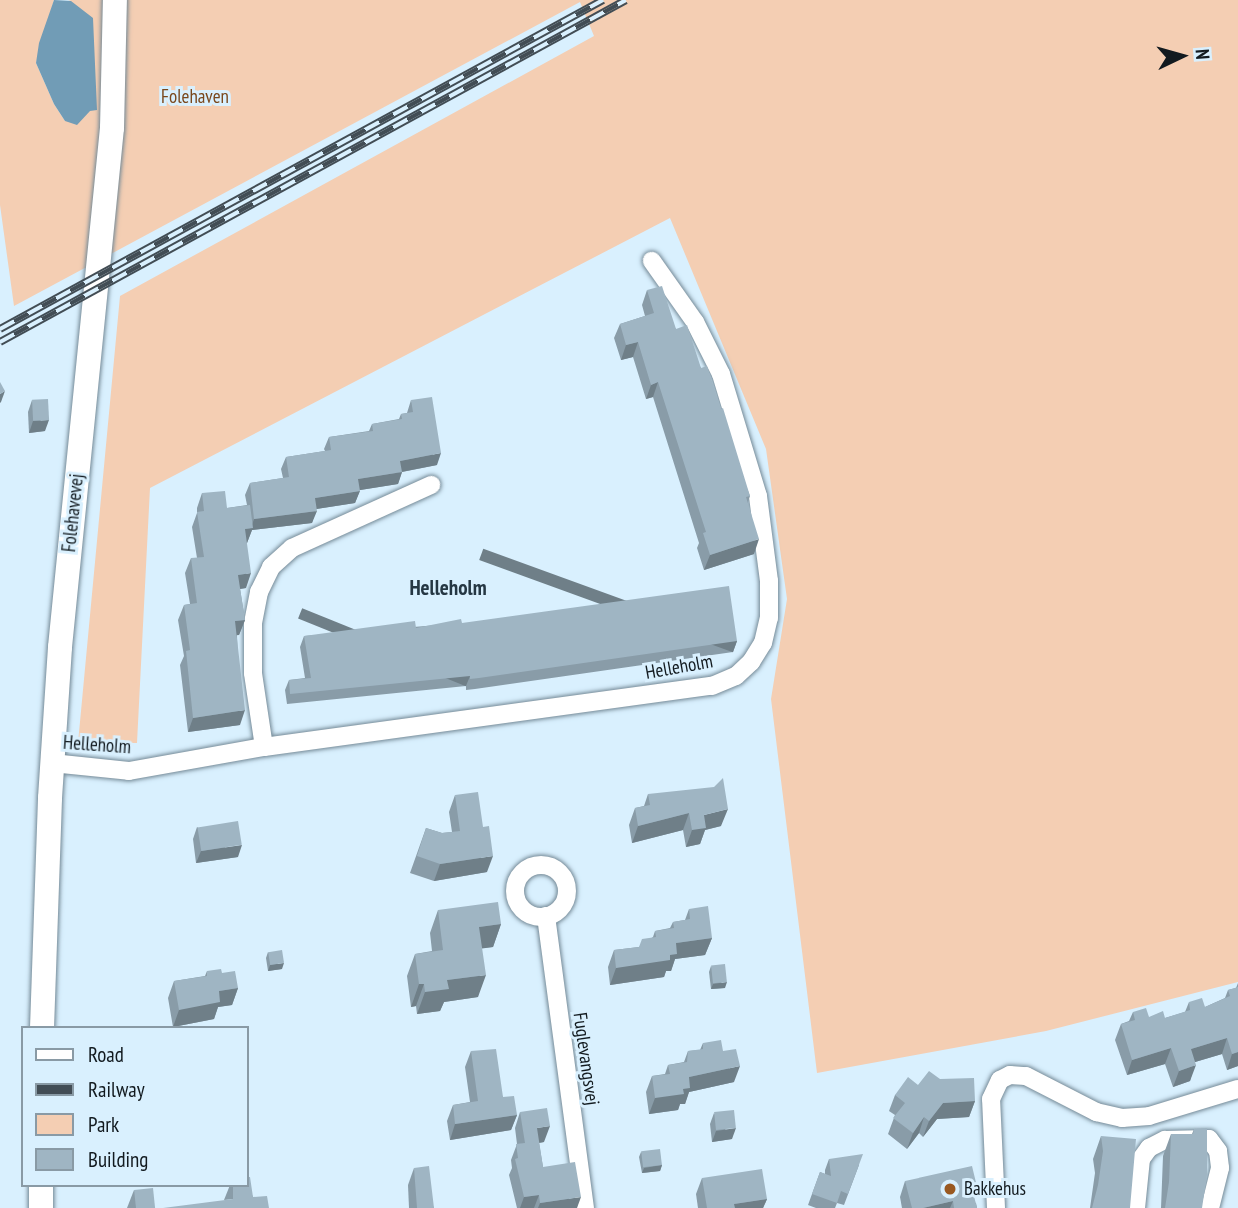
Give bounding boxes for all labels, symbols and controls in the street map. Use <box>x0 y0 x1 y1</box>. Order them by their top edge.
north arrow <box>1147 21 1217 91</box>
text: N <box>1191 48 1215 60</box>
park label: Folehaven <box>161 86 229 108</box>
street label: Folehavevej <box>58 473 88 553</box>
district label: Helleholm <box>409 575 487 601</box>
street label: Helleholm <box>643 650 715 684</box>
street label: Helleholm <box>62 731 132 759</box>
street label: Fuglevangsvej <box>568 1011 604 1107</box>
legend <box>21 1026 248 1187</box>
text: Road <box>88 1041 124 1068</box>
text: Railway <box>88 1076 145 1103</box>
text: Park <box>88 1111 119 1138</box>
text: Building <box>88 1146 148 1173</box>
place label: Bakkehus <box>964 1178 1026 1200</box>
marker: Bakkehus <box>942 1181 958 1197</box>

